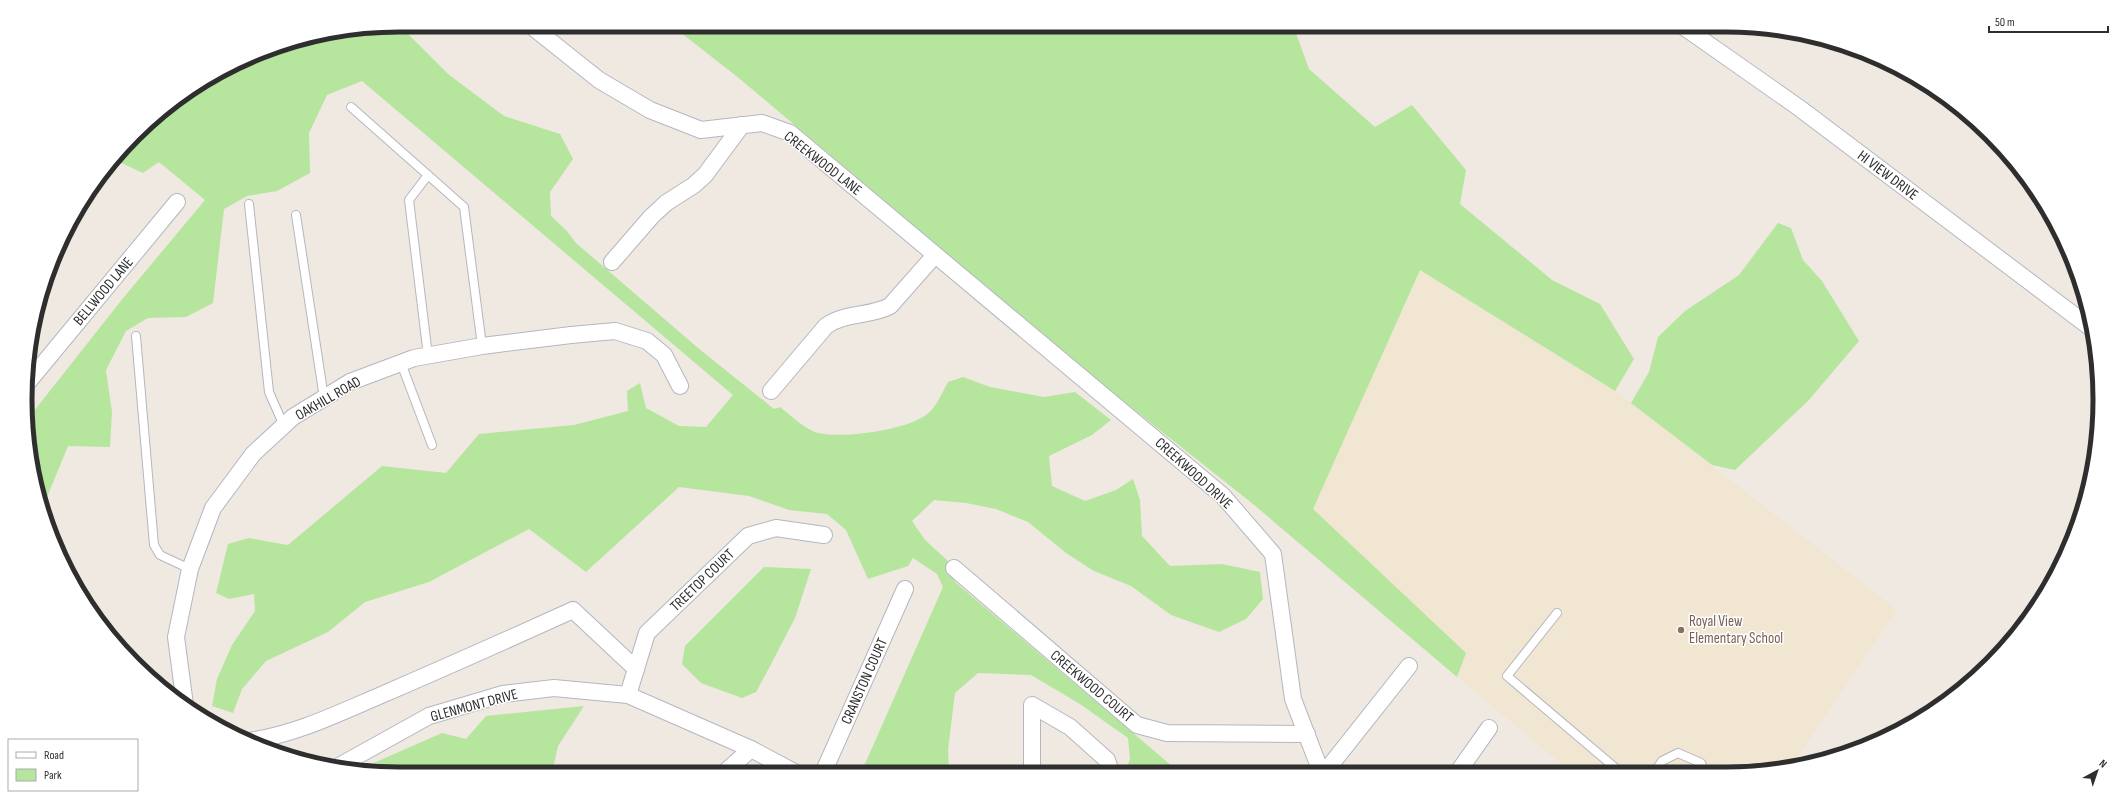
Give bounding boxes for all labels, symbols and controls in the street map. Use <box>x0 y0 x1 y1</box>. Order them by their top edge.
scale bar <box>1989 8 2108 34</box>
text: 50 m <box>1995 15 2015 30</box>
street label: CREEKWOOD LANE <box>780 127 865 200</box>
street label: HI VIEW DRIVE <box>1853 146 1922 204</box>
street label: BELLWOOD LANE <box>69 253 138 329</box>
street label: OAKHILL ROAD <box>292 372 364 425</box>
street label: CREEKWOOD DRIVE <box>1151 433 1236 513</box>
street label: TREETOP COURT <box>666 545 738 616</box>
place label: Royal View Elementary School <box>1689 612 1783 648</box>
marker: Royal View Elementary School <box>1676 625 1686 635</box>
street label: CRANSTON COURT <box>837 635 892 727</box>
street label: CREEKWOOD COURT <box>1046 646 1137 727</box>
street label: GLENMONT DRIVE <box>428 685 520 726</box>
legend <box>8 739 138 791</box>
text: Road <box>44 748 64 763</box>
north arrow <box>2077 751 2117 791</box>
text: N <box>2097 757 2110 771</box>
text: Park <box>44 768 62 783</box>

